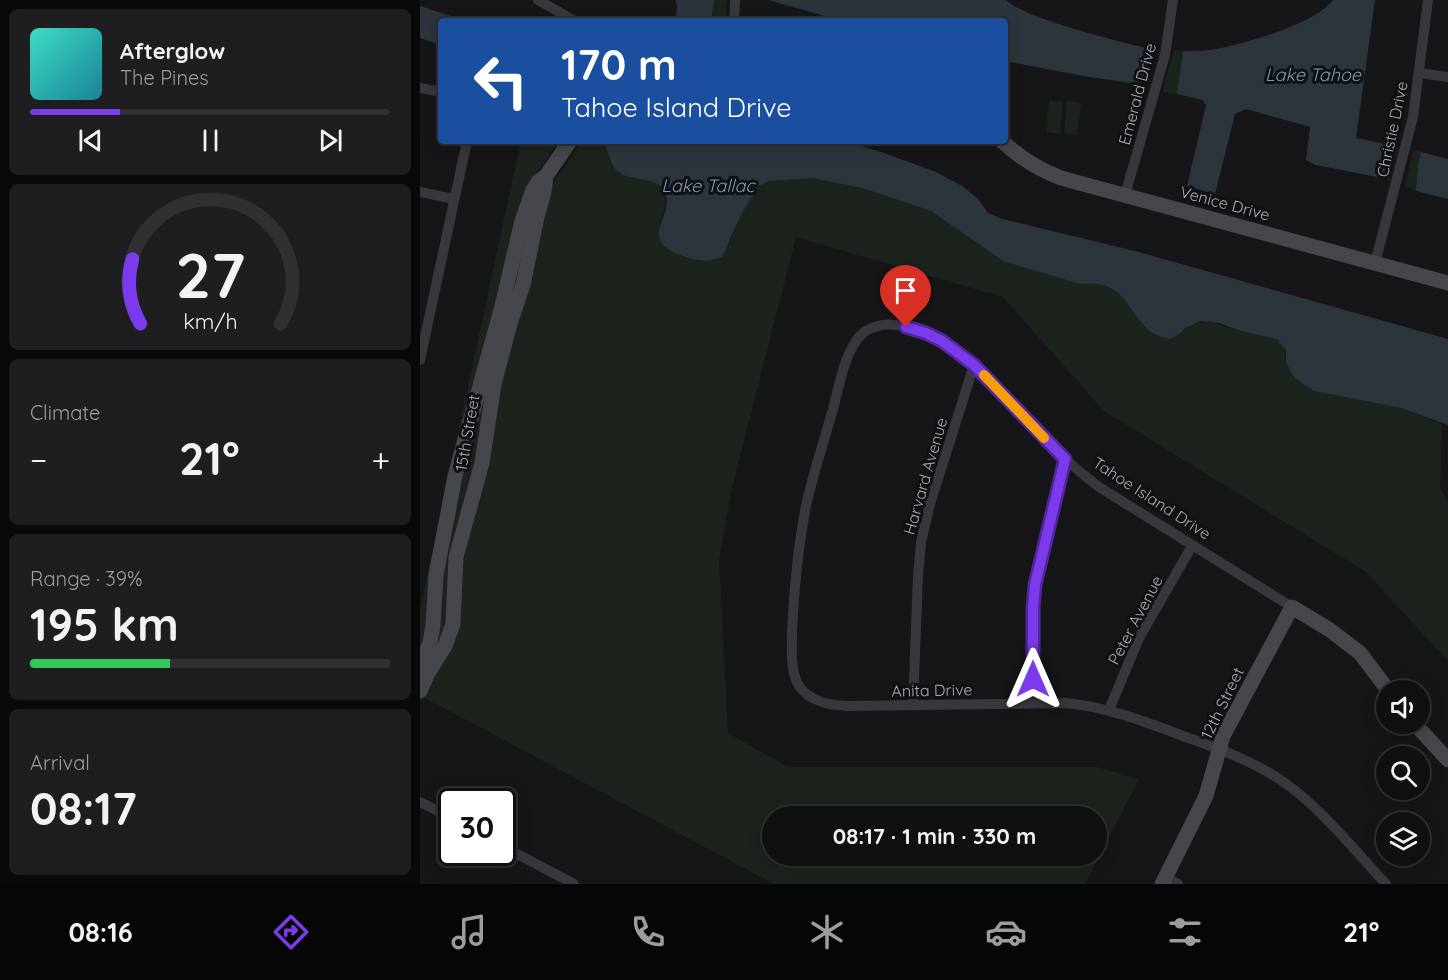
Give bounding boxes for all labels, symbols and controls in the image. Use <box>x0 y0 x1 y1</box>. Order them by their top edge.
text: Afterglow <box>120 37 225 65</box>
text: 170 m <box>561 38 677 91</box>
street label: Emerald Drive <box>1114 41 1160 147</box>
icon: left <box>462 42 540 120</box>
water label: Lake Tahoe <box>1265 63 1362 86</box>
text: The Pines <box>120 65 209 90</box>
street label: Christie Drive <box>1372 79 1412 179</box>
text: Tahoe Island Drive <box>561 90 792 124</box>
icon: previous <box>74 124 107 157</box>
icon: pause <box>194 124 227 157</box>
icon: next <box>314 124 347 157</box>
water label: Lake Tallac <box>661 174 756 197</box>
street label: Venice Drive <box>1178 181 1272 225</box>
text: 27 <box>175 236 245 314</box>
pin <box>880 265 931 327</box>
icon: arrive <box>889 274 922 307</box>
text: km/h <box>183 308 237 334</box>
street label: 15th Street <box>450 393 484 473</box>
text: Climate <box>30 400 100 425</box>
street label: Harvard Avenue <box>899 415 951 537</box>
text: 21° <box>179 430 240 486</box>
text: − <box>30 439 47 480</box>
text: + <box>371 439 390 480</box>
street label: Tahoe Island Drive <box>1089 452 1215 544</box>
text: Range · 39% <box>30 566 143 591</box>
street label: Peter Avenue <box>1103 572 1167 668</box>
text: 195 km <box>30 596 179 652</box>
position arrow <box>1001 647 1065 711</box>
street label: 12th Street <box>1196 664 1248 742</box>
street label: Anita Drive <box>891 679 973 701</box>
map controls <box>1376 680 1430 866</box>
button: sound <box>1376 680 1430 734</box>
button: search <box>1376 746 1430 800</box>
text: Arrival <box>30 750 90 775</box>
text: 08:17 <box>30 780 137 836</box>
speed limit sign: 30 <box>438 788 516 866</box>
button: layers <box>1376 812 1430 866</box>
text: 08:17 · 1 min · 330 m <box>833 822 1036 850</box>
icon: directions <box>270 911 312 953</box>
icon: music <box>448 911 490 953</box>
icon: phone <box>627 911 669 953</box>
icon: climate <box>806 911 848 953</box>
icon: car <box>985 911 1027 953</box>
icon: filters <box>1164 911 1206 953</box>
text: 08:16 <box>68 915 133 949</box>
text: 21° <box>1343 915 1379 949</box>

